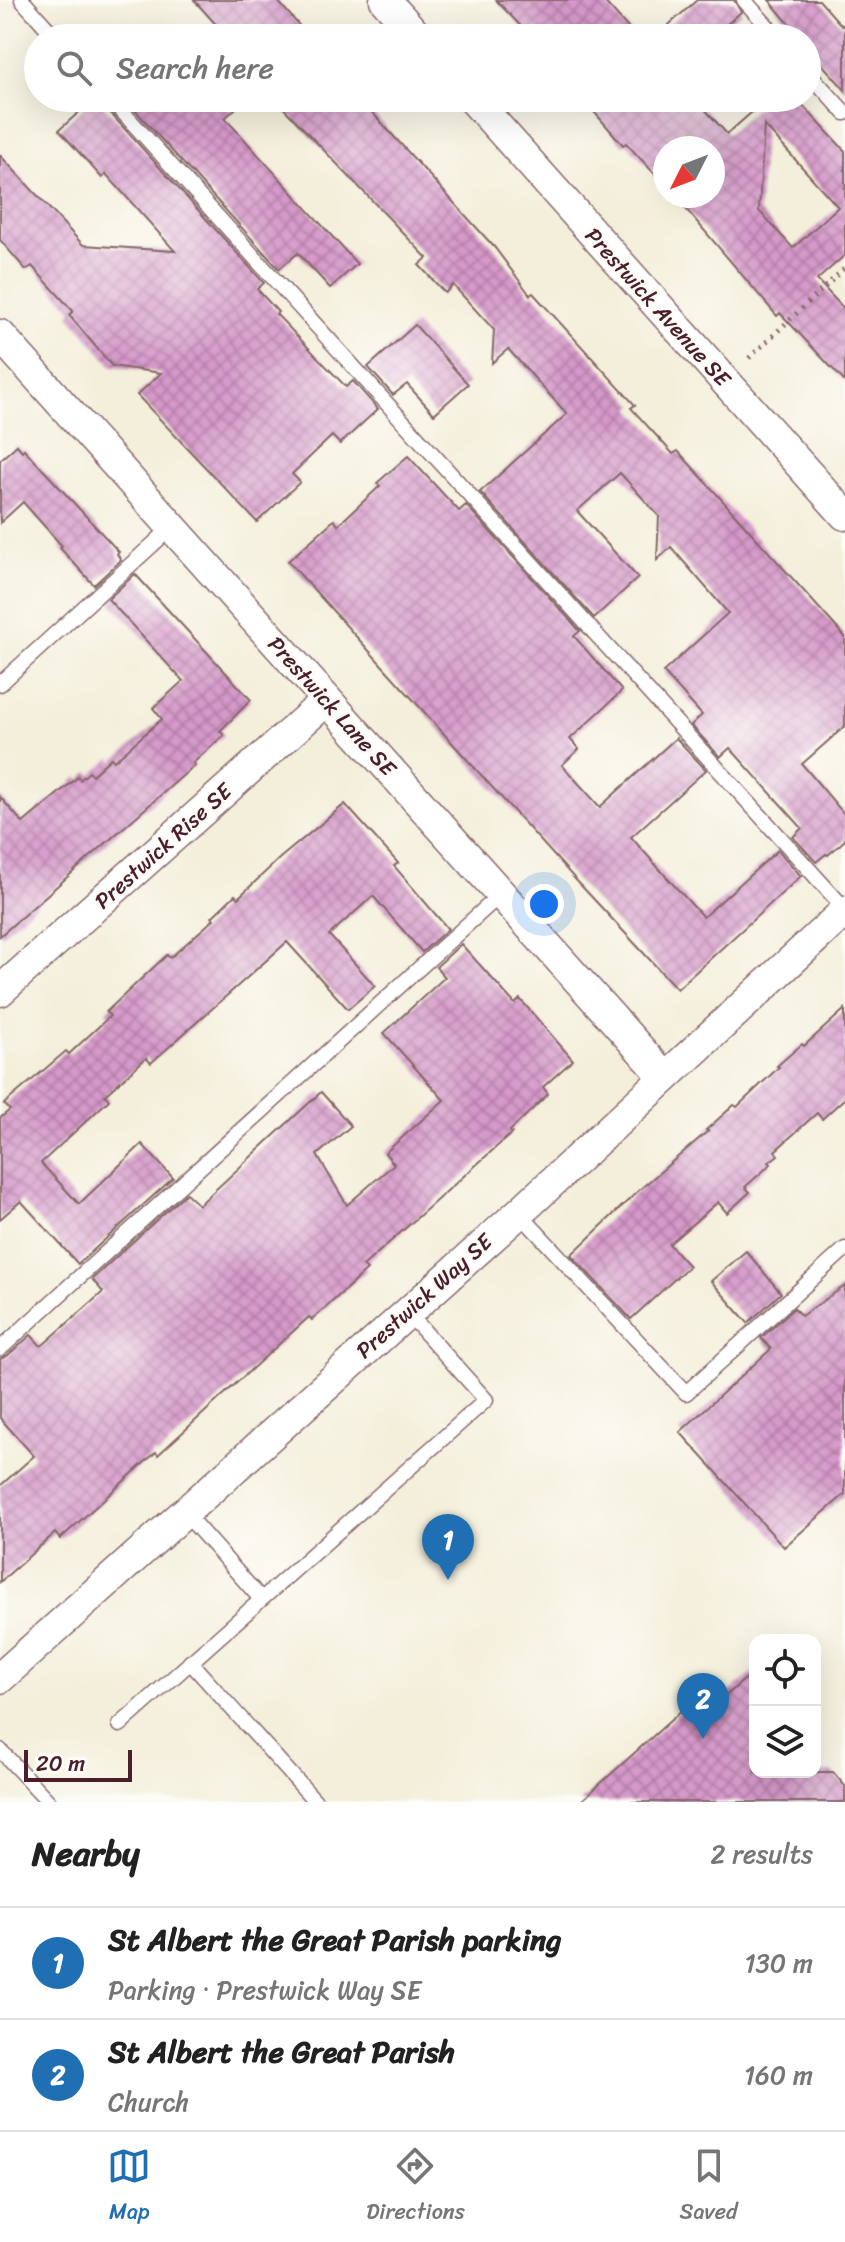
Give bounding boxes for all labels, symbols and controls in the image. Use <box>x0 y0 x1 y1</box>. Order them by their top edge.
search box <box>24 24 821 112</box>
text: Search here <box>116 41 274 95</box>
icon: search <box>52 46 96 90</box>
north arrow <box>653 136 725 208</box>
street label: Prestwick Avenue SE <box>575 218 742 397</box>
street label: Prestwick Lane SE <box>258 627 407 787</box>
street label: Prestwick Rise SE <box>85 772 242 919</box>
your location <box>524 884 564 924</box>
street label: Prestwick Way SE <box>346 1222 503 1369</box>
pin: 1 <box>422 1514 474 1580</box>
map controls <box>749 1634 821 1778</box>
button: locate <box>749 1634 821 1706</box>
pin: 2 <box>677 1673 729 1739</box>
button: layers <box>749 1706 821 1778</box>
text: 20 m <box>36 1744 85 1783</box>
scale bar <box>24 1746 132 1782</box>
text: Nearby <box>32 1824 140 1884</box>
text: 2 results <box>711 1831 813 1877</box>
text: St Albert the Great Parish parking <box>108 1913 561 1967</box>
text: 1 <box>52 1940 64 1986</box>
text: 130 m <box>744 1940 813 1986</box>
text: Parking · Prestwick Way SE <box>108 1967 421 2013</box>
text: St Albert the Great Parish <box>108 2025 455 2079</box>
text: 2 <box>50 2052 66 2098</box>
text: 160 m <box>744 2052 813 2098</box>
text: Church <box>108 2079 189 2125</box>
tab: Map <box>107 2144 151 2231</box>
tab: Directions <box>366 2144 465 2231</box>
tab: Saved <box>680 2144 738 2231</box>

